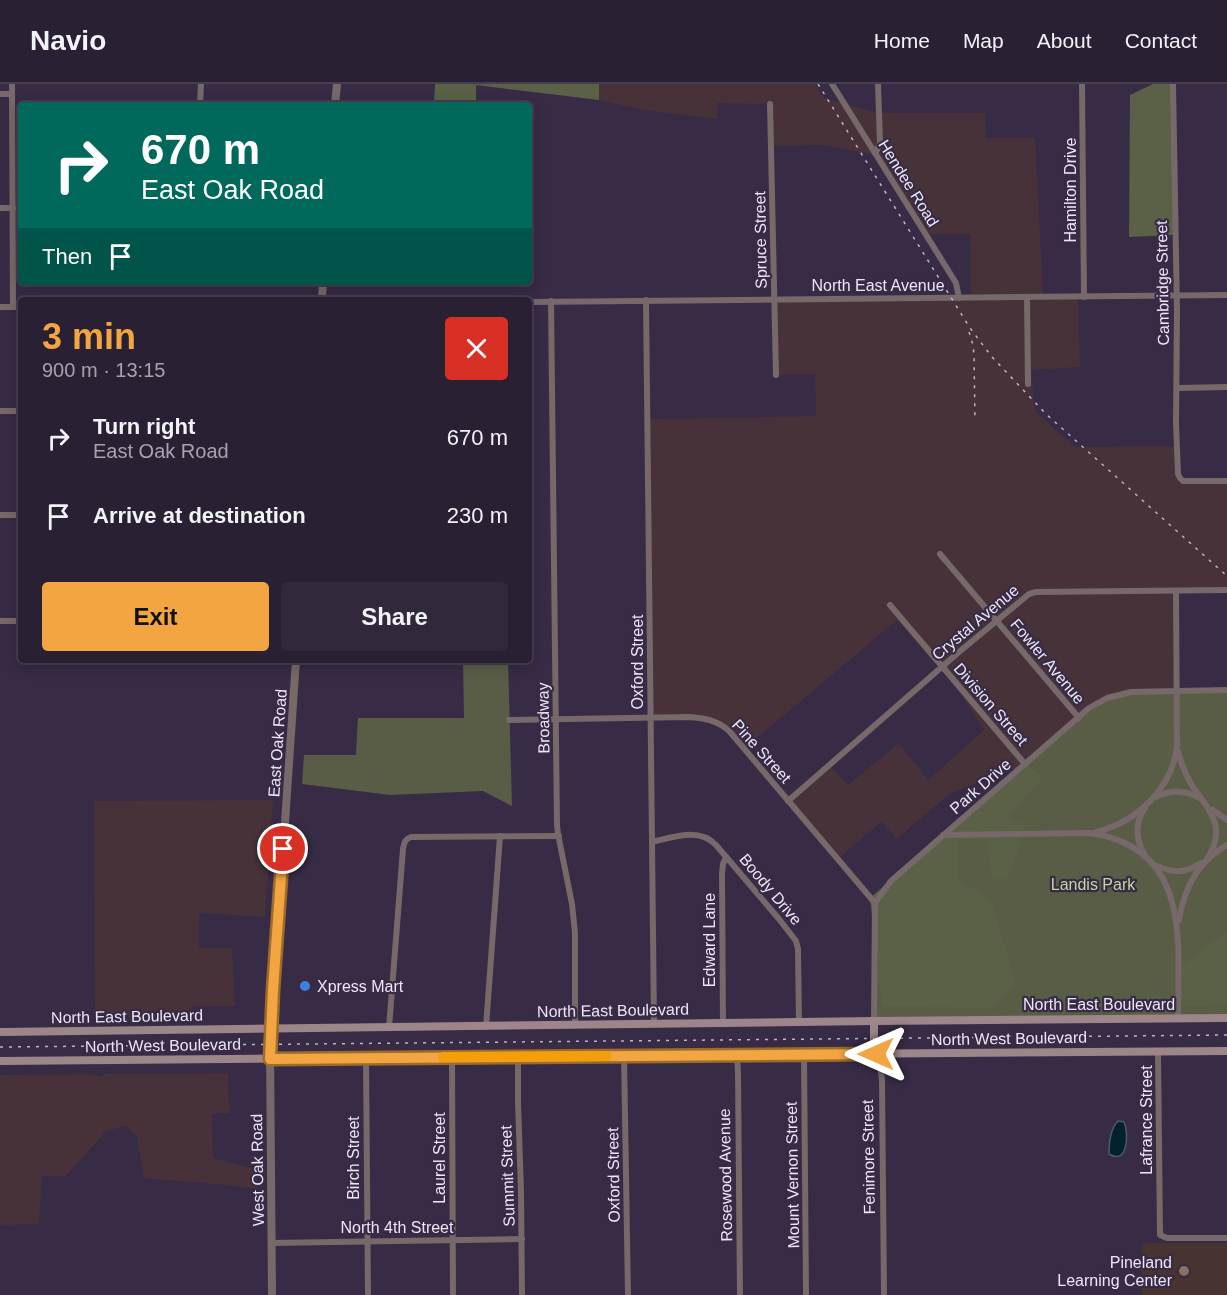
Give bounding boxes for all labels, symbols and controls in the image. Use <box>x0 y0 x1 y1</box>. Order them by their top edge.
text: Navio <box>30 25 106 56</box>
text: Home <box>874 29 930 52</box>
text: Map <box>963 29 1004 52</box>
text: About <box>1037 29 1092 52</box>
text: Contact <box>1125 29 1197 52</box>
icon: right <box>42 126 120 204</box>
text: 670 m <box>141 126 260 173</box>
street label: Hendee Road <box>875 137 942 230</box>
street label: Hamilton Drive <box>1062 137 1079 242</box>
text: East Oak Road <box>141 175 324 205</box>
street label: Spruce Street <box>751 190 770 289</box>
street label: Cambridge Street <box>1153 220 1172 346</box>
icon: arrive <box>104 240 137 273</box>
text: Then <box>42 244 92 269</box>
street label: North East Avenue <box>811 277 945 294</box>
text: 3 min <box>42 316 136 357</box>
button: close <box>445 317 508 380</box>
text: 900 m · 13:15 <box>42 359 165 381</box>
text: Turn right <box>93 414 195 439</box>
icon: right <box>42 422 75 455</box>
text: 670 m <box>447 425 508 450</box>
text: East Oak Road <box>93 440 229 462</box>
icon: arrive <box>42 500 75 533</box>
text: Arrive at destination <box>93 503 306 528</box>
text: 230 m <box>447 503 508 528</box>
street label: Crystal Avenue <box>929 581 1022 663</box>
button: Exit <box>42 582 269 651</box>
button: Share <box>281 582 508 651</box>
street label: Oxford Street <box>629 614 646 710</box>
street label: Fowler Avenue <box>1007 615 1088 707</box>
street label: Division Street <box>950 660 1031 749</box>
street label: Broadway <box>534 682 553 754</box>
street label: East Oak Road <box>265 688 290 798</box>
street label: Pine Street <box>729 716 795 787</box>
street label: Park Drive <box>947 755 1014 817</box>
pin <box>257 823 308 874</box>
icon: arrive <box>266 832 299 865</box>
street label: Boody Drive <box>736 850 805 928</box>
park label: Landis Park <box>1051 876 1136 893</box>
street label: Edward Lane <box>701 893 718 987</box>
place label: Xpress Mart <box>317 978 404 995</box>
marker: Xpress Mart <box>298 979 312 993</box>
street label: North East Boulevard <box>1023 996 1175 1013</box>
street label: North East Boulevard <box>537 1001 689 1020</box>
street label: North East Boulevard <box>51 1007 203 1026</box>
position arrow <box>844 1022 908 1086</box>
street label: North West Boulevard <box>931 1029 1087 1048</box>
street label: North West Boulevard <box>85 1036 241 1055</box>
street label: Lafrance Street <box>1138 1065 1155 1175</box>
street label: Fenimore Street <box>859 1099 878 1214</box>
street label: Mount Vernon Street <box>783 1101 802 1249</box>
street label: Rosewood Avenue <box>716 1108 735 1242</box>
street label: Laurel Street <box>431 1112 448 1204</box>
street label: West Oak Road <box>248 1114 267 1226</box>
street label: Birch Street <box>345 1116 362 1200</box>
street label: Summit Street <box>497 1124 518 1227</box>
street label: Oxford Street <box>604 1127 623 1223</box>
street label: North 4th Street <box>341 1219 454 1236</box>
place label: Pineland Learning Center <box>1057 1254 1173 1289</box>
marker: Pineland Learning Center <box>1177 1264 1191 1278</box>

